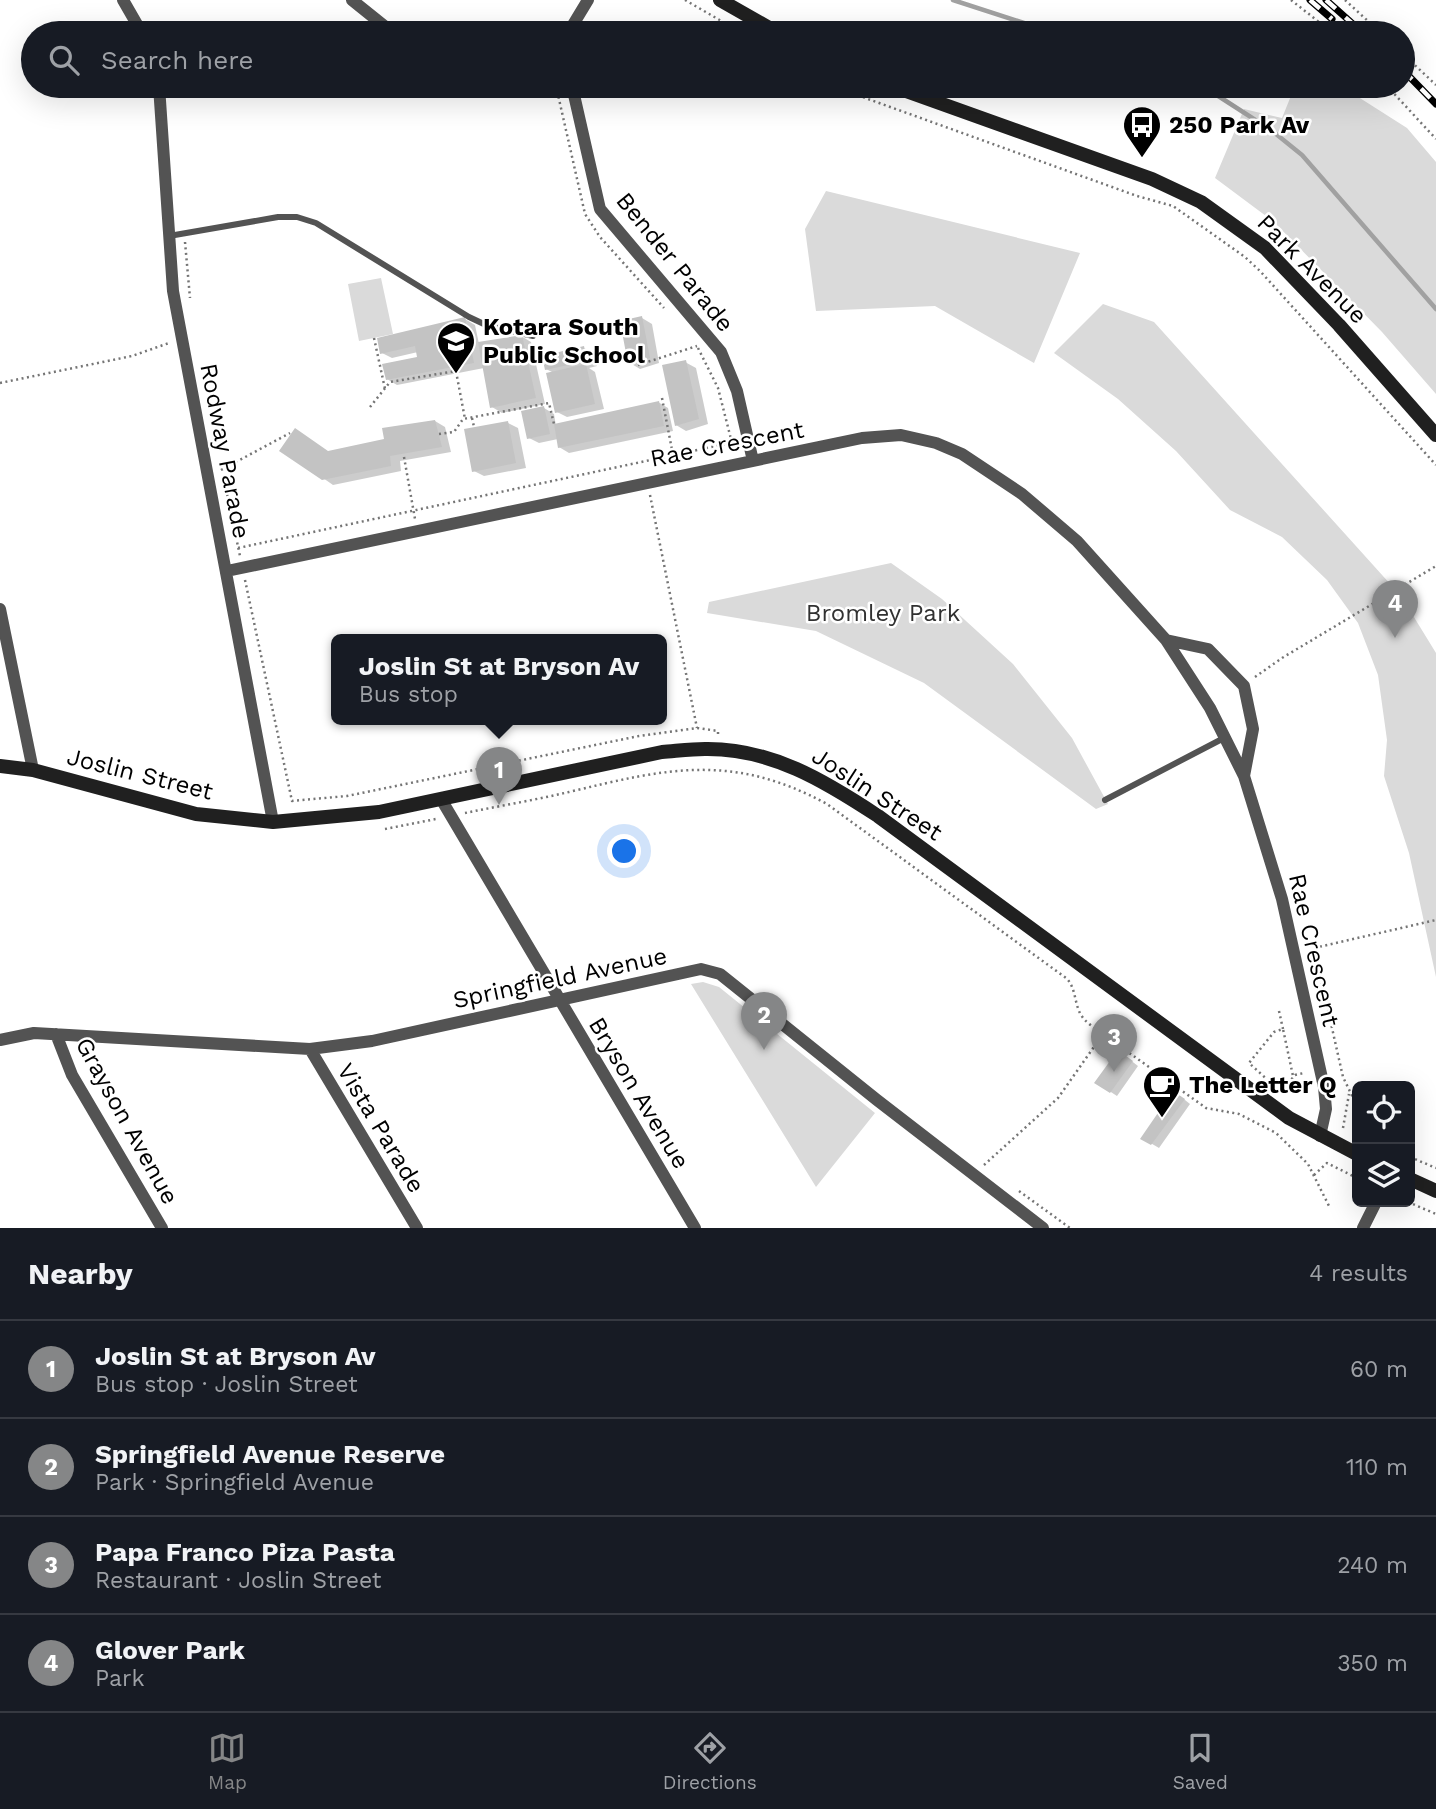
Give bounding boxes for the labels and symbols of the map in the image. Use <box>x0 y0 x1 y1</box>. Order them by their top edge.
bus stop icon: 250 Park Av <box>1121 104 1163 159</box>
place label: 250 Park Av <box>1169 111 1310 139</box>
street label: Bender Parade <box>610 187 740 337</box>
street label: Park Avenue <box>1251 208 1373 330</box>
place label: Kotara South Public School <box>483 313 645 369</box>
school or university icon: Kotara South Public School <box>435 320 477 375</box>
street label: Rodway Parade <box>194 361 256 541</box>
street label: Rae Crescent <box>648 415 806 473</box>
pin: 4 <box>1372 580 1418 638</box>
park label: Bromley Park <box>806 599 961 627</box>
street label: Joslin Street <box>64 742 216 806</box>
street label: Joslin Street <box>807 742 947 846</box>
pin: 1 <box>476 747 522 805</box>
your location <box>607 834 641 868</box>
street label: Rae Crescent <box>1283 871 1345 1029</box>
street label: Springfield Avenue <box>450 942 670 1014</box>
pin: 2 <box>741 992 787 1050</box>
street label: Bryson Avenue <box>583 1012 695 1174</box>
pin: 3 <box>1091 1014 1137 1072</box>
street label: Grayson Avenue <box>70 1033 184 1209</box>
street label: Vista Parade <box>331 1058 431 1198</box>
cafe icon: The Letter Q <box>1141 1064 1183 1119</box>
place label: The Letter Q <box>1189 1071 1337 1099</box>

